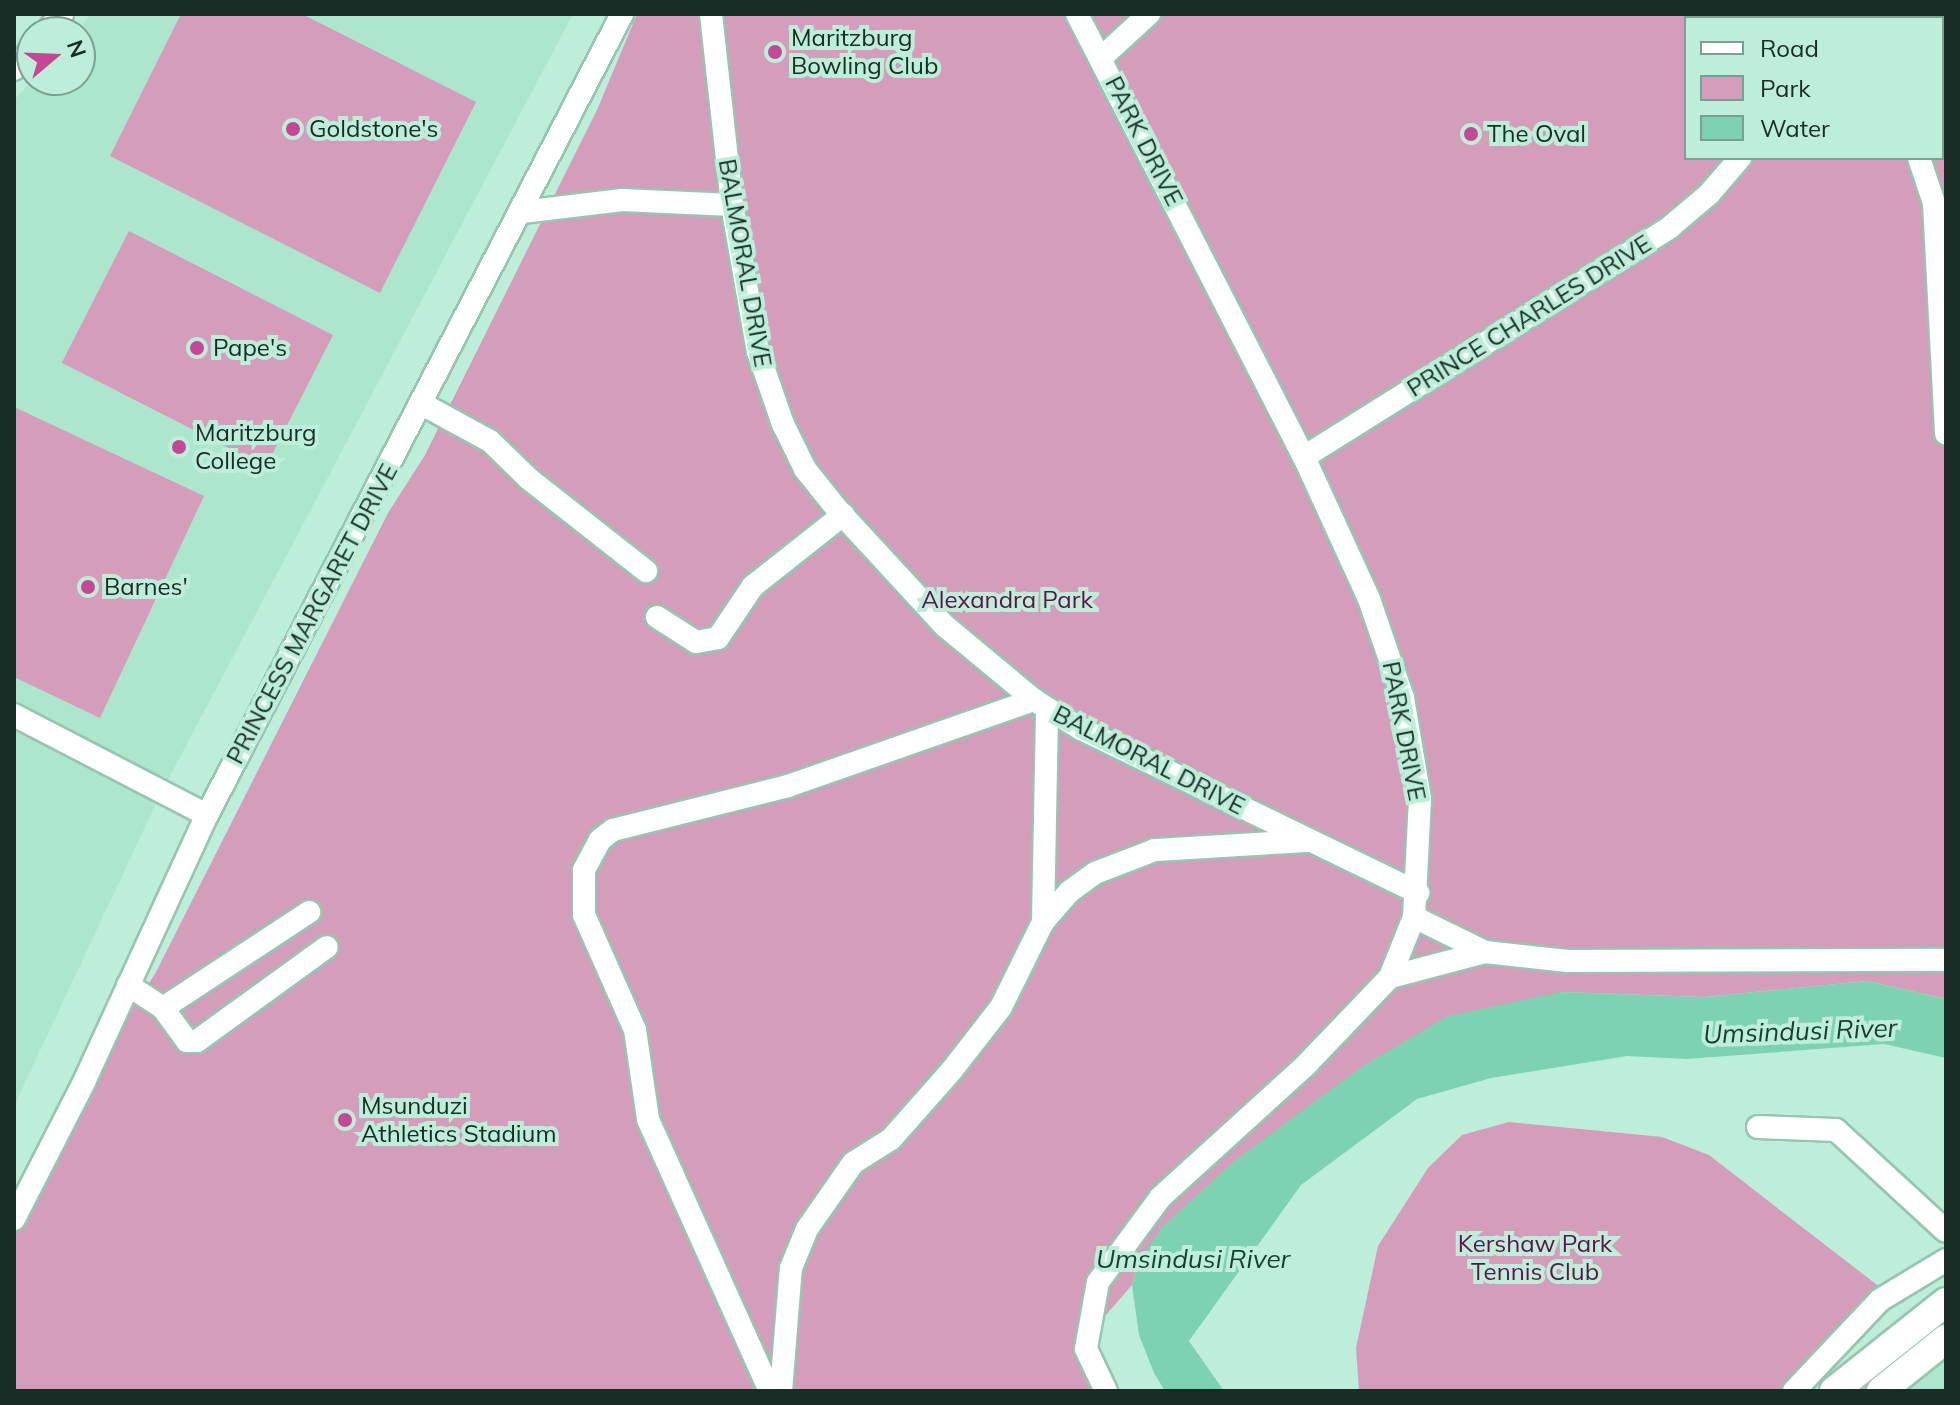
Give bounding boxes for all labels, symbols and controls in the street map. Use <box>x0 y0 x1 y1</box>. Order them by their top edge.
north arrow <box>16 16 96 96</box>
legend <box>1684 16 1944 160</box>
place label: Maritzburg Bowling Club <box>791 24 938 80</box>
text: Road <box>1760 33 1819 63</box>
text: N <box>61 36 93 61</box>
marker: Maritzburg Bowling Club <box>766 43 784 61</box>
street label: PARK DRIVE <box>1099 72 1189 210</box>
text: Park <box>1760 73 1811 103</box>
text: Water <box>1760 113 1830 143</box>
place label: Goldstone's <box>309 115 438 143</box>
marker: Goldstone's <box>284 120 302 138</box>
place label: The Oval <box>1487 120 1586 148</box>
marker: The Oval <box>1462 125 1480 143</box>
street label: BALMORAL DRIVE <box>713 157 777 369</box>
street label: PRINCE CHARLES DRIVE <box>1402 229 1656 403</box>
place label: Pape's <box>213 334 287 362</box>
marker: Pape's <box>188 339 206 357</box>
place label: Maritzburg College <box>195 419 317 475</box>
marker: Maritzburg College <box>170 438 188 456</box>
street label: PRINCESS MARGARET DRIVE <box>221 459 403 769</box>
place label: Barnes' <box>104 573 188 601</box>
marker: Barnes' <box>79 578 97 596</box>
park label: Alexandra Park <box>921 586 1093 614</box>
street label: PARK DRIVE <box>1376 659 1432 803</box>
street label: BALMORAL DRIVE <box>1049 699 1249 821</box>
water label: Umsindusi River <box>1703 1012 1897 1050</box>
place label: Msunduzi Athletics Stadium <box>361 1092 556 1148</box>
marker: Msunduzi Athletics Stadium <box>336 1111 354 1129</box>
park label: Kershaw Park Tennis Club <box>1458 1230 1612 1286</box>
water label: Umsindusi River <box>1096 1243 1290 1275</box>

